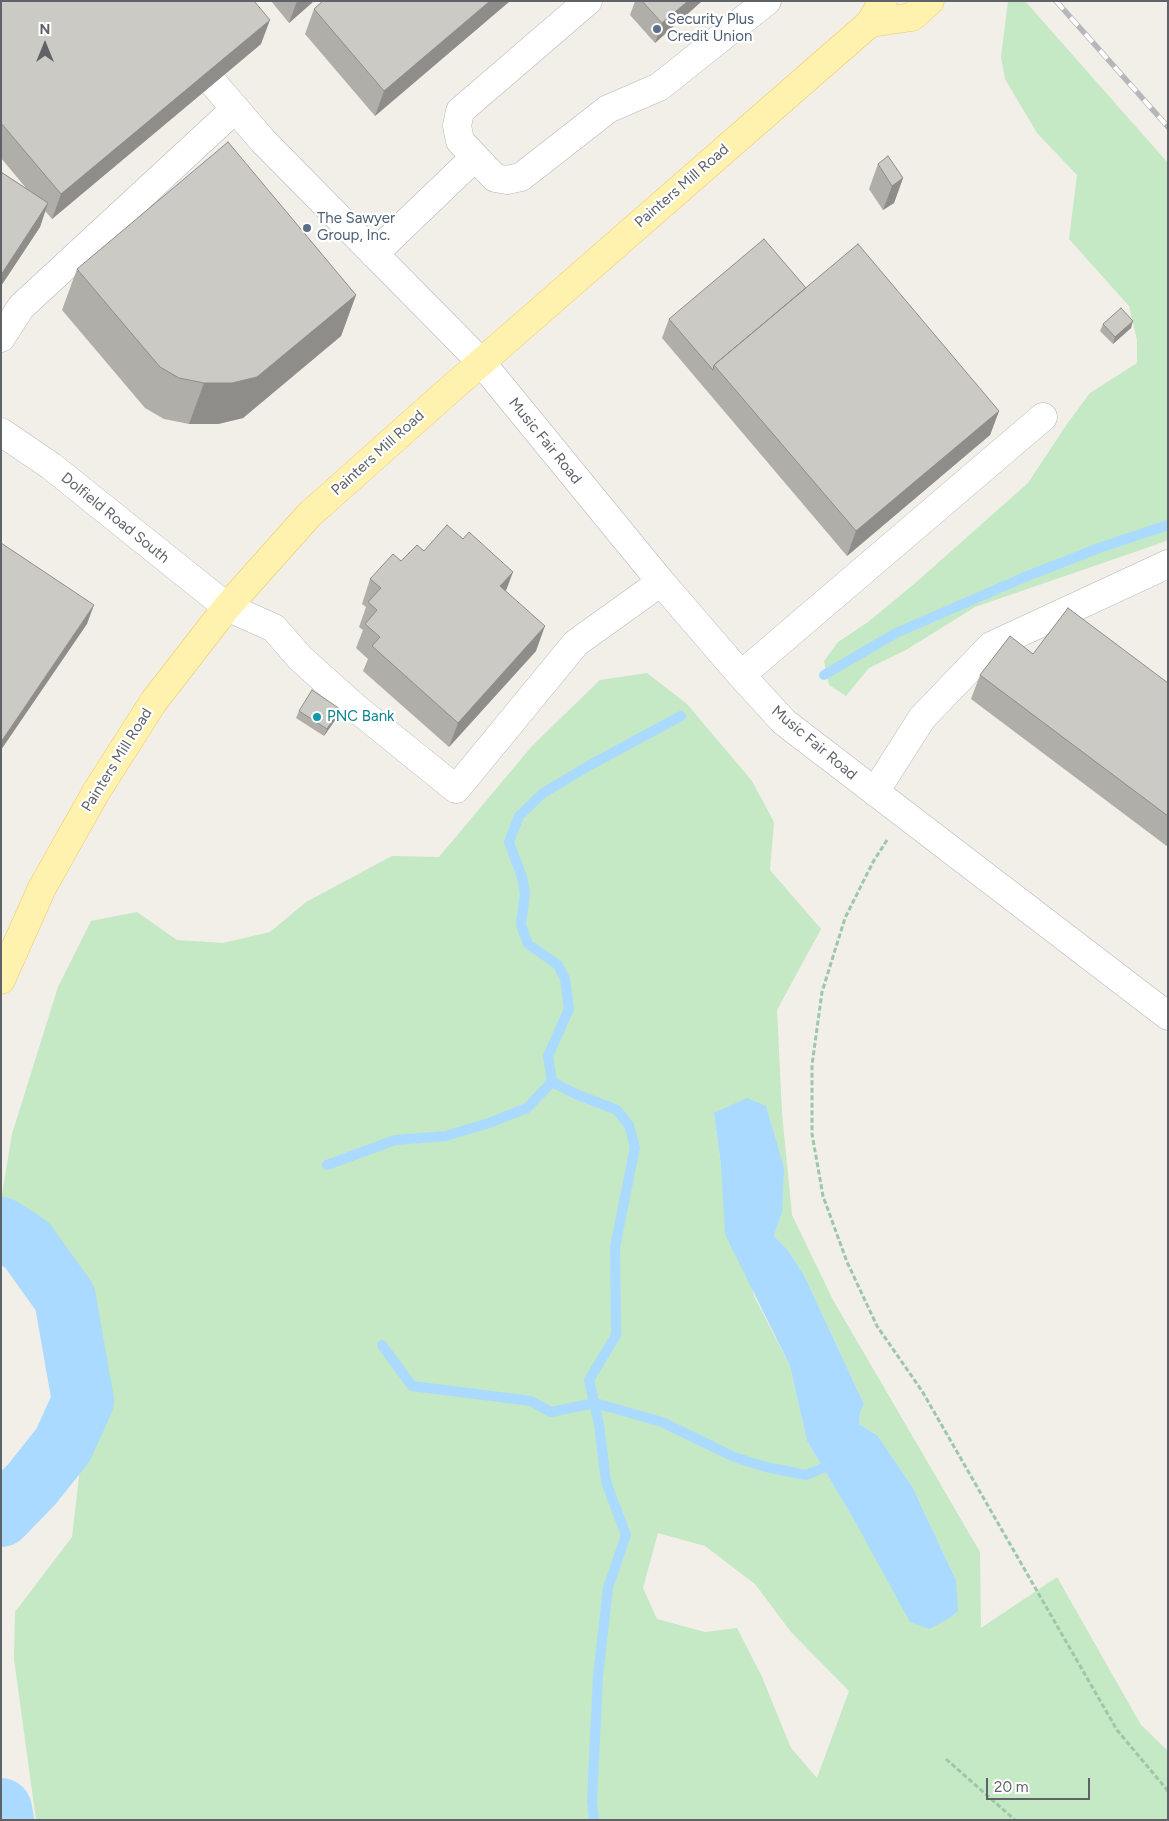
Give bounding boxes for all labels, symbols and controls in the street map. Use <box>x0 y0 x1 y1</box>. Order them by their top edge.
place label: Security Plus Credit Union <box>667 11 754 46</box>
north arrow <box>20 20 70 70</box>
text: N <box>40 21 50 38</box>
marker: Security Plus Credit Union <box>651 23 663 35</box>
street label: Painters Mill Road <box>631 140 733 232</box>
place label: The Sawyer Group, Inc. <box>317 210 395 245</box>
marker: The Sawyer Group, Inc. <box>301 222 313 234</box>
street label: Music Fair Road <box>505 394 585 488</box>
street label: Painters Mill Road <box>328 407 428 499</box>
street label: Dolfield Road South <box>57 469 173 567</box>
street label: Music Fair Road <box>768 702 860 784</box>
street label: Painters Mill Road <box>78 705 156 815</box>
place label: PNC Bank <box>327 708 394 726</box>
marker: PNC Bank <box>311 711 323 723</box>
scale bar <box>989 1768 1093 1800</box>
text: 20 m <box>994 1778 1028 1796</box>

